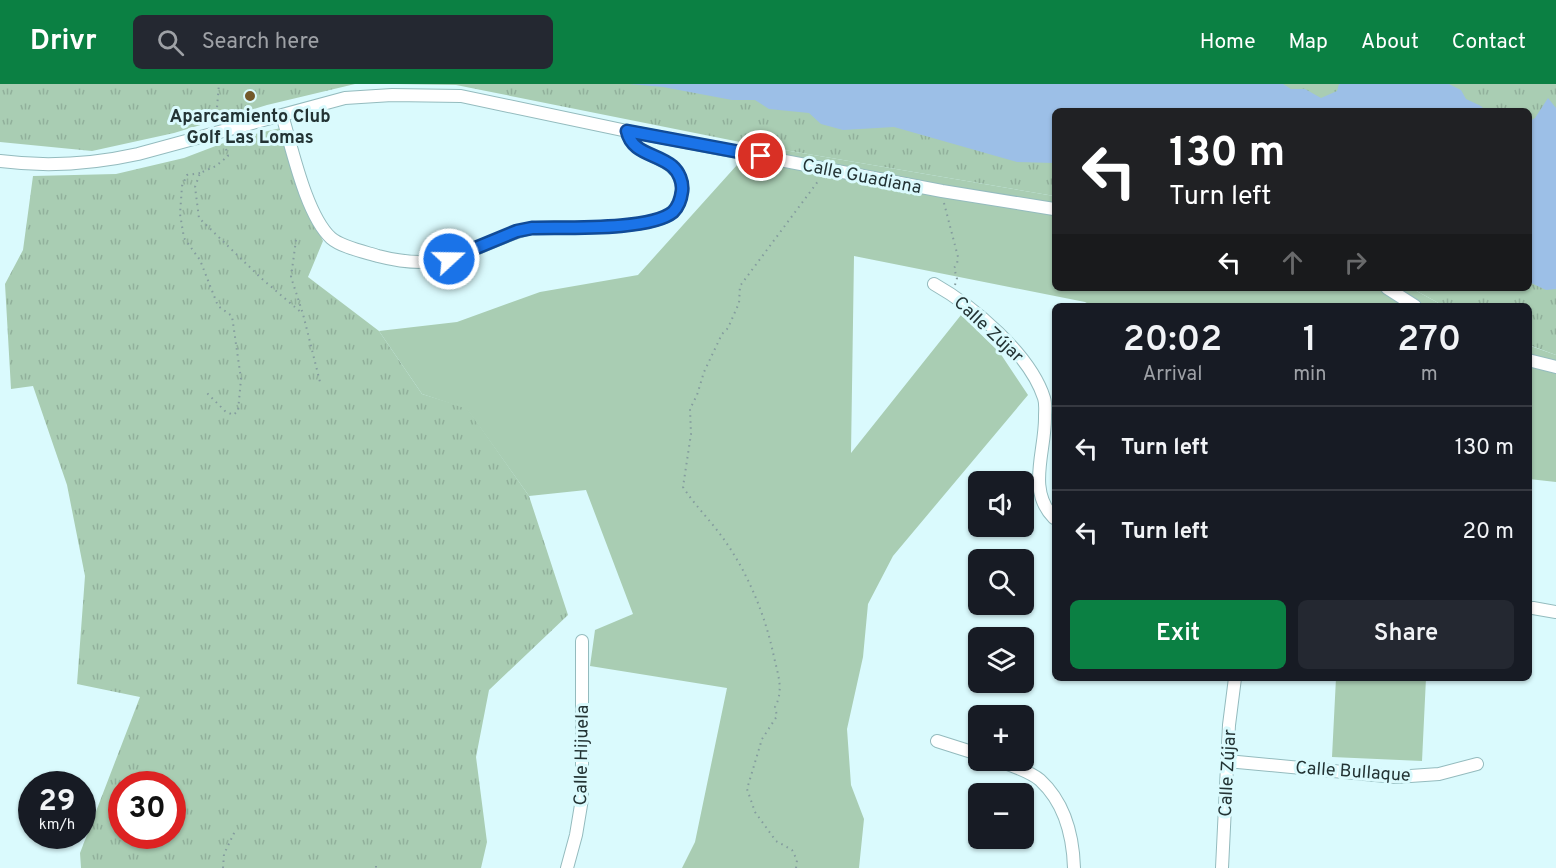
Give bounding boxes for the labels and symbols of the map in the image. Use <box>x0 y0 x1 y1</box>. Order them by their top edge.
marker: Aparcamiento Club Golf Las Lomas <box>243 89 257 103</box>
place label: Aparcamiento Club Golf Las Lomas <box>169 106 331 150</box>
pin <box>735 130 786 181</box>
street label: Calle Guadiana <box>800 155 923 200</box>
position arrow <box>417 227 481 291</box>
street label: Calle Zújar <box>948 292 1028 368</box>
street label: Calle Hijuela <box>570 704 595 806</box>
street label: Calle Zújar <box>1215 729 1242 817</box>
street label: Calle Bullaque <box>1295 757 1411 788</box>
speed limit sign: 30 <box>108 771 186 849</box>

